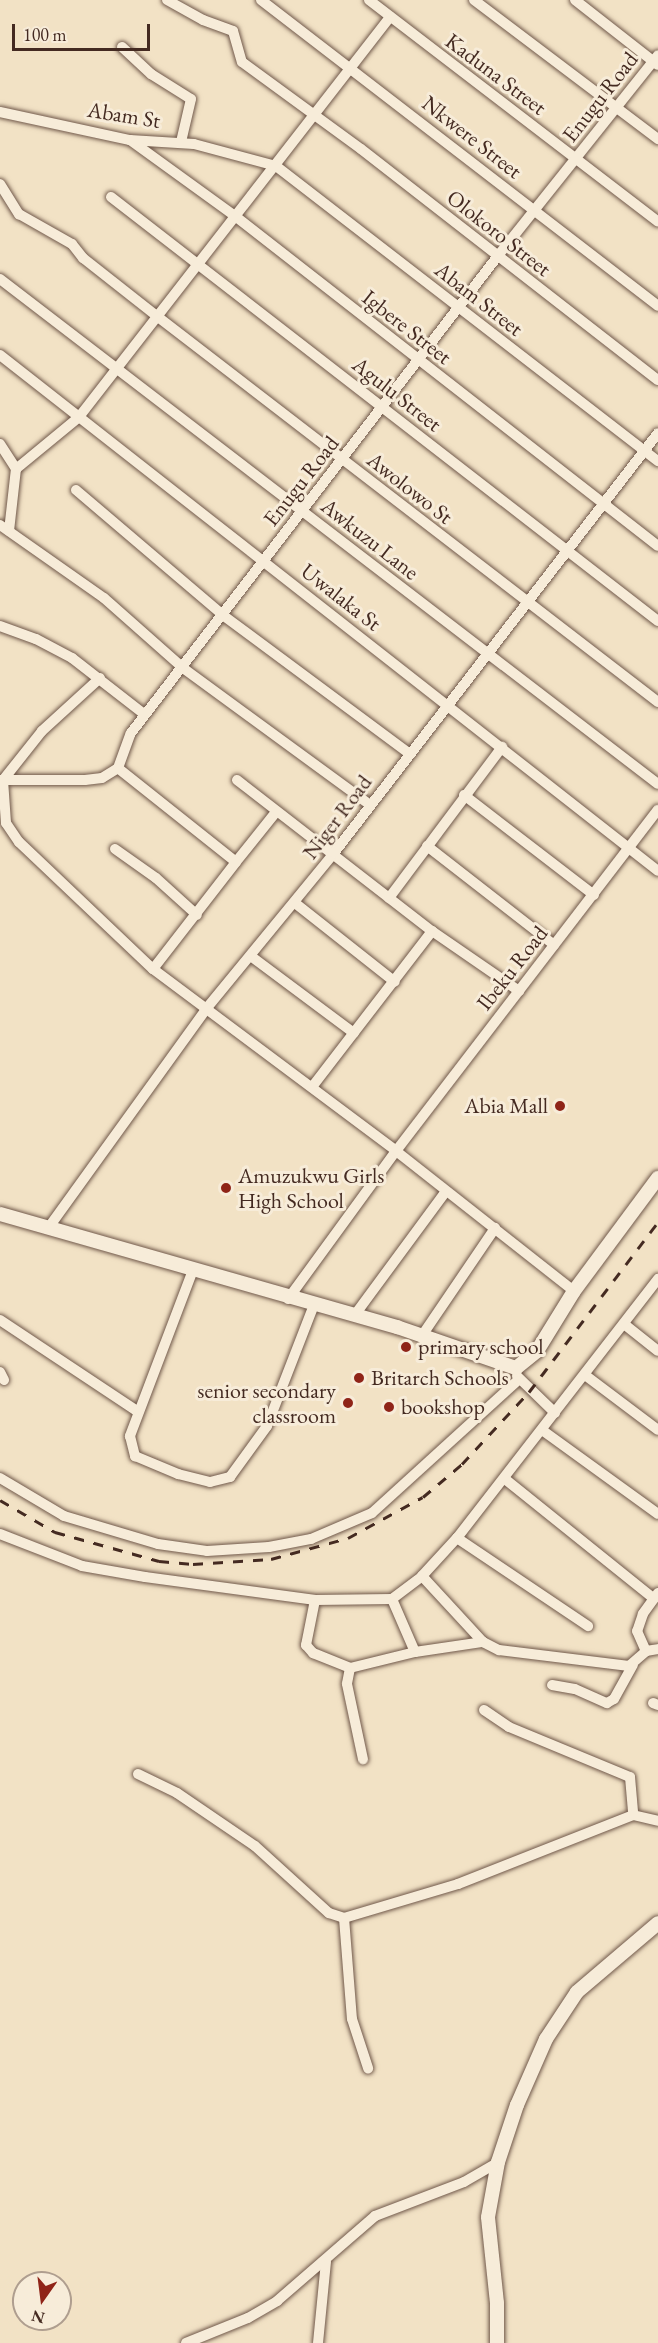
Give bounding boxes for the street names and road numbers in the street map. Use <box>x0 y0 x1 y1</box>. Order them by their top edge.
street label: Kaduna Street <box>440 27 552 121</box>
street label: Enugu Road <box>557 47 643 147</box>
street label: Nkwere Street <box>417 90 527 184</box>
street label: Abam St <box>86 96 162 134</box>
street label: Olokoro Street <box>442 184 556 282</box>
street label: Abam Street <box>430 256 528 342</box>
street label: Igbere Street <box>357 284 457 370</box>
street label: Agulu Street <box>347 351 447 437</box>
street label: Enugu Road <box>258 431 344 531</box>
street label: Awolowo St <box>362 446 458 530</box>
street label: Awkuzu Lane <box>316 493 424 585</box>
street label: Uwalaka St <box>296 558 386 636</box>
street label: Niger Road <box>297 770 377 864</box>
street label: Ibeku Road <box>471 921 553 1015</box>

